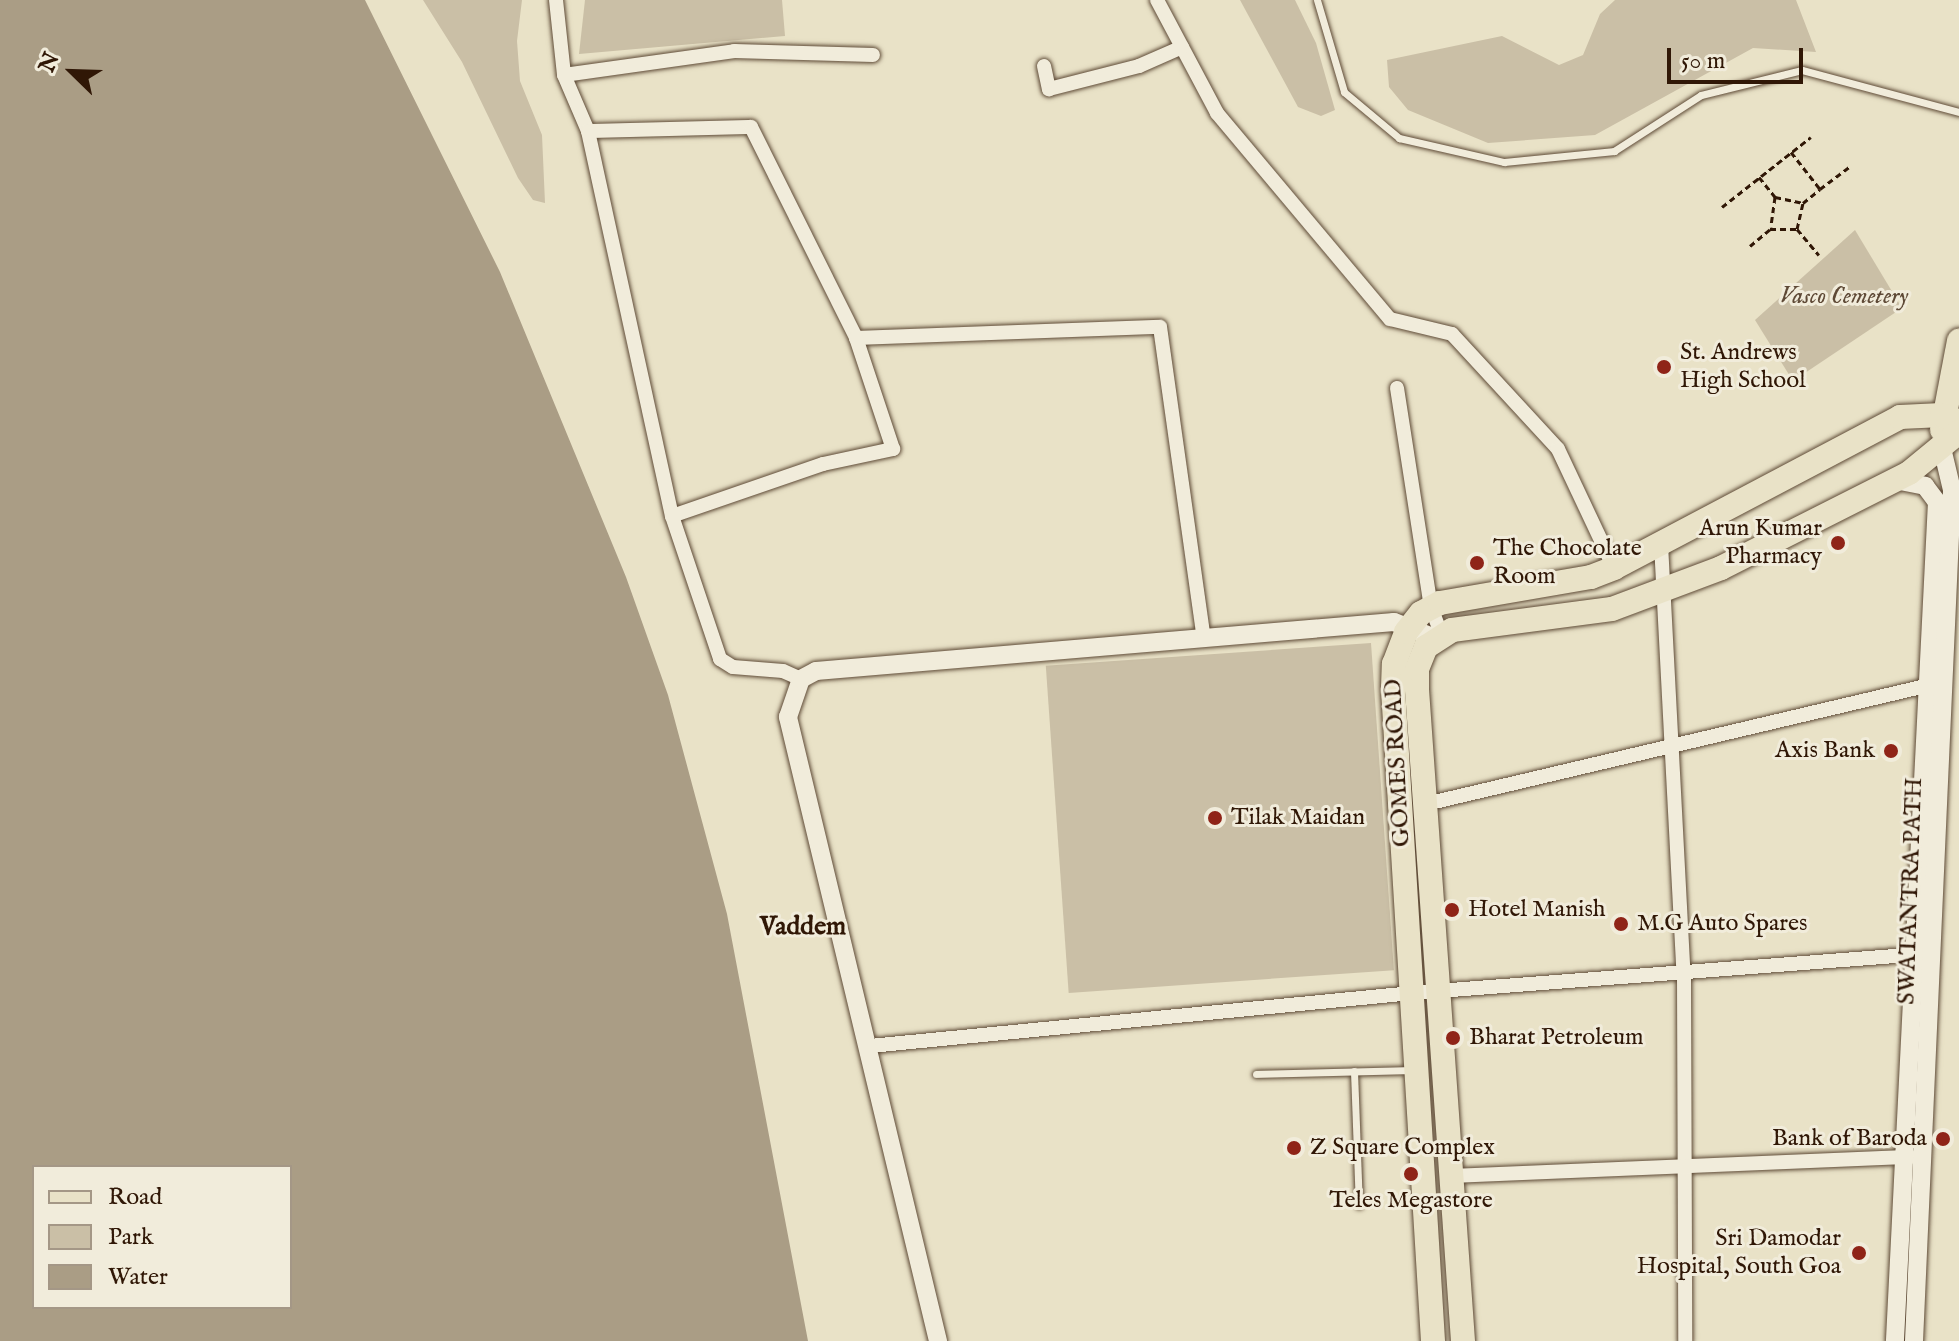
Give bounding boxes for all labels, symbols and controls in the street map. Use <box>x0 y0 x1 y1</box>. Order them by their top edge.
north arrow <box>32 32 112 112</box>
scale bar <box>1671 32 1807 82</box>
text: 50 m <box>1681 46 1725 77</box>
text: N <box>33 48 67 77</box>
park label: Vasco Cemetery <box>1780 283 1908 311</box>
place label: St. Andrews High School <box>1680 339 1806 395</box>
marker: St. Andrews High School <box>1655 358 1673 376</box>
place label: Arun Kumar Pharmacy <box>1699 515 1822 571</box>
marker: Arun Kumar Pharmacy <box>1829 534 1847 552</box>
place label: The Chocolate Room <box>1493 535 1642 591</box>
marker: The Chocolate Room <box>1468 554 1486 572</box>
street label: GOMES ROAD <box>1379 678 1417 848</box>
place label: Axis Bank <box>1775 737 1875 765</box>
marker: Axis Bank <box>1882 742 1900 760</box>
street label: SWATANTRA PATH <box>1893 777 1929 1005</box>
place label: Tilak Maidan <box>1231 804 1365 832</box>
marker: Tilak Maidan <box>1206 809 1224 827</box>
place label: Hotel Manish <box>1468 896 1606 924</box>
marker: Hotel Manish <box>1443 901 1461 919</box>
place label: M.G Auto Spares <box>1637 910 1808 938</box>
district label: Vaddem <box>760 911 846 943</box>
marker: M.G Auto Spares <box>1612 915 1630 933</box>
place label: Bharat Petroleum <box>1469 1024 1644 1052</box>
marker: Bharat Petroleum <box>1444 1029 1462 1047</box>
place label: Bank of Baroda <box>1772 1125 1927 1153</box>
marker: Bank of Baroda <box>1934 1130 1952 1148</box>
place label: Z Square Complex <box>1310 1134 1495 1162</box>
marker: Z Square Complex <box>1285 1139 1303 1157</box>
legend <box>32 1165 292 1309</box>
marker: Teles Megastore <box>1402 1165 1420 1183</box>
text: Road <box>108 1182 162 1213</box>
place label: Teles Megastore <box>1329 1187 1493 1215</box>
text: Park <box>108 1222 154 1253</box>
place label: Sri Damodar Hospital, South Goa <box>1637 1225 1841 1281</box>
marker: Sri Damodar Hospital, South Goa <box>1848 1242 1870 1264</box>
text: Water <box>108 1262 168 1293</box>

